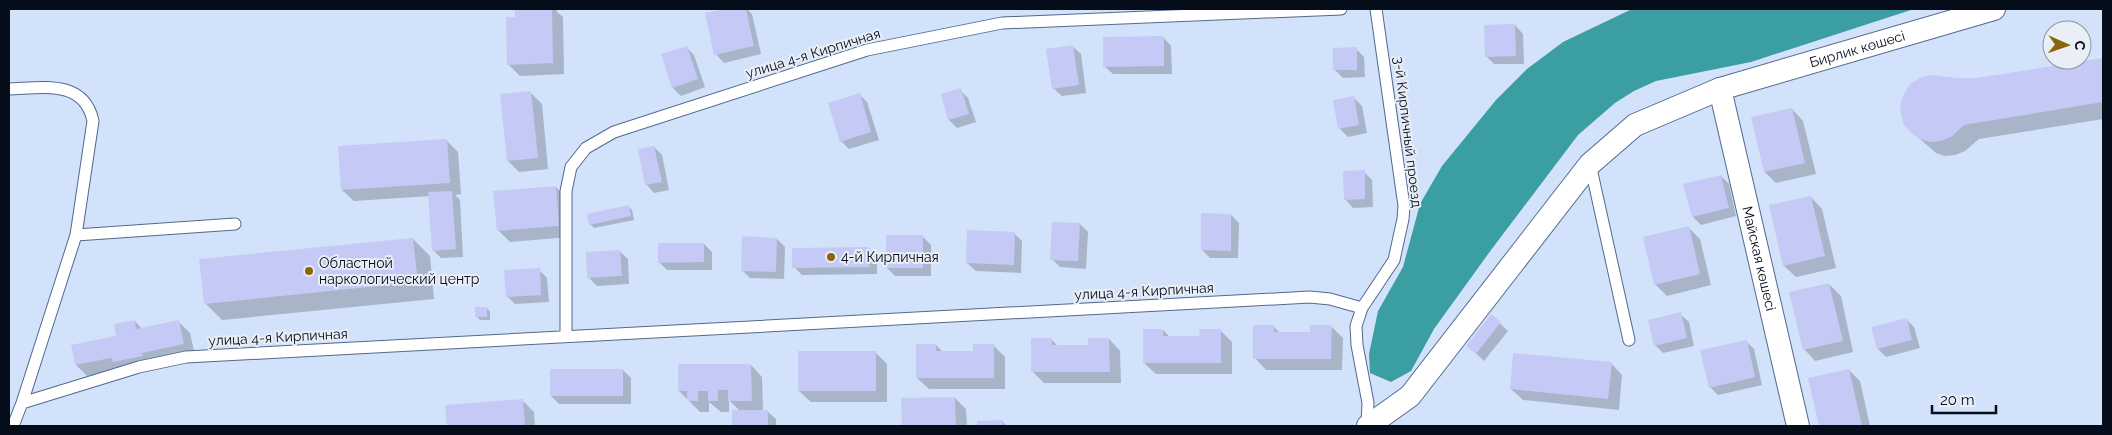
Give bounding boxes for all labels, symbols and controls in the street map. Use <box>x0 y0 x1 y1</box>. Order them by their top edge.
north arrow <box>2042 20 2092 70</box>
street label: улица 4-я Кирпичная <box>744 25 882 81</box>
street label: Бирлик көшесі <box>1808 27 1907 70</box>
text: С <box>2072 40 2088 51</box>
street label: 3-й Кирпичный проезд <box>1391 56 1425 208</box>
street label: Майская көшесі <box>1739 205 1779 312</box>
place label: 4-й Кирпичная <box>841 249 939 265</box>
marker: 4-й Кирпичная <box>825 251 837 263</box>
place label: Областной наркологический центр <box>319 255 480 287</box>
marker: Областной наркологический центр <box>303 265 315 277</box>
street label: улица 4-я Кирпичная <box>1074 279 1214 303</box>
street label: улица 4-я Кирпичная <box>208 325 348 349</box>
scale bar <box>1932 382 1996 414</box>
text: 20 m <box>1940 391 1975 409</box>

